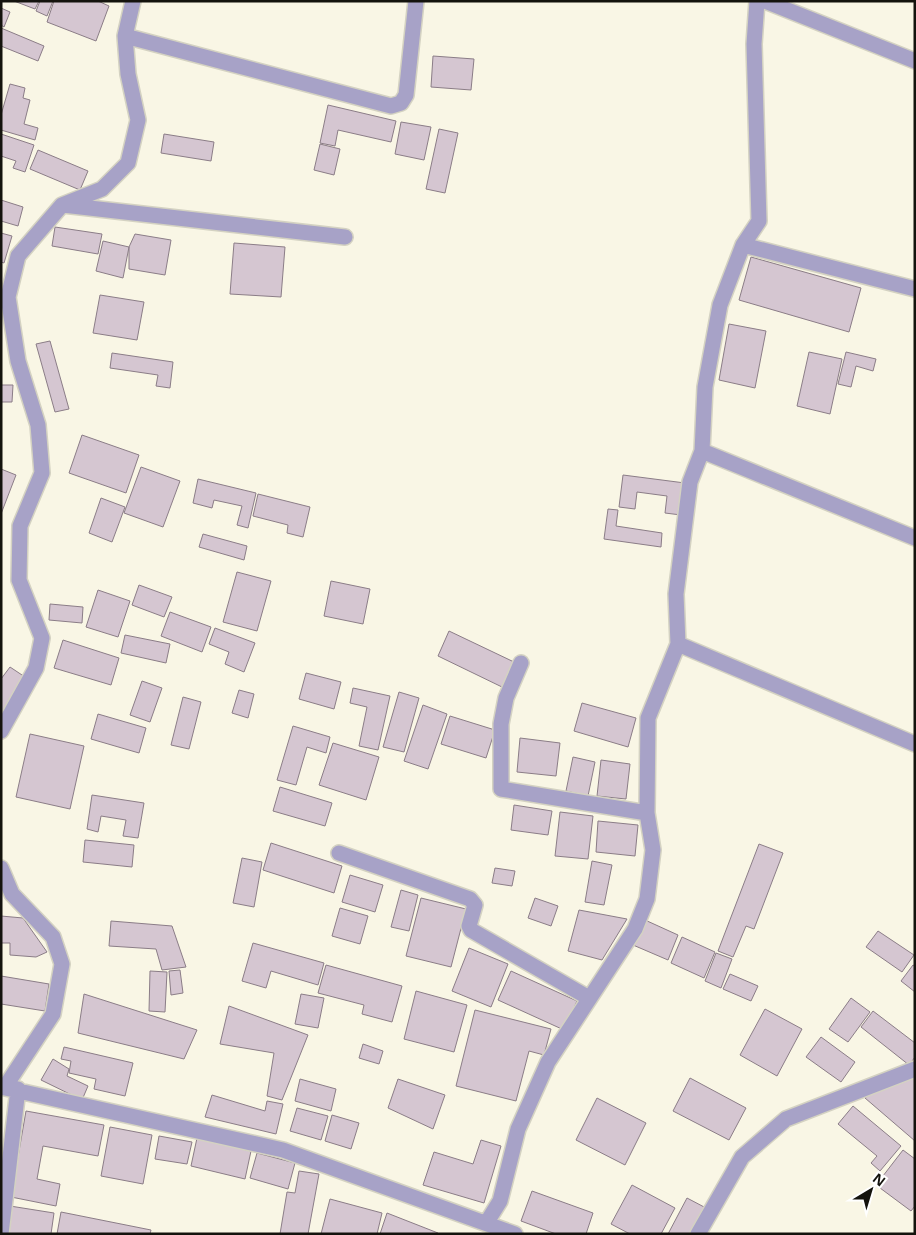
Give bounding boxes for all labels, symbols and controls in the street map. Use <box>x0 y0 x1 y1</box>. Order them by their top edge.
north arrow <box>846 1165 896 1215</box>
text: N <box>869 1168 890 1190</box>

